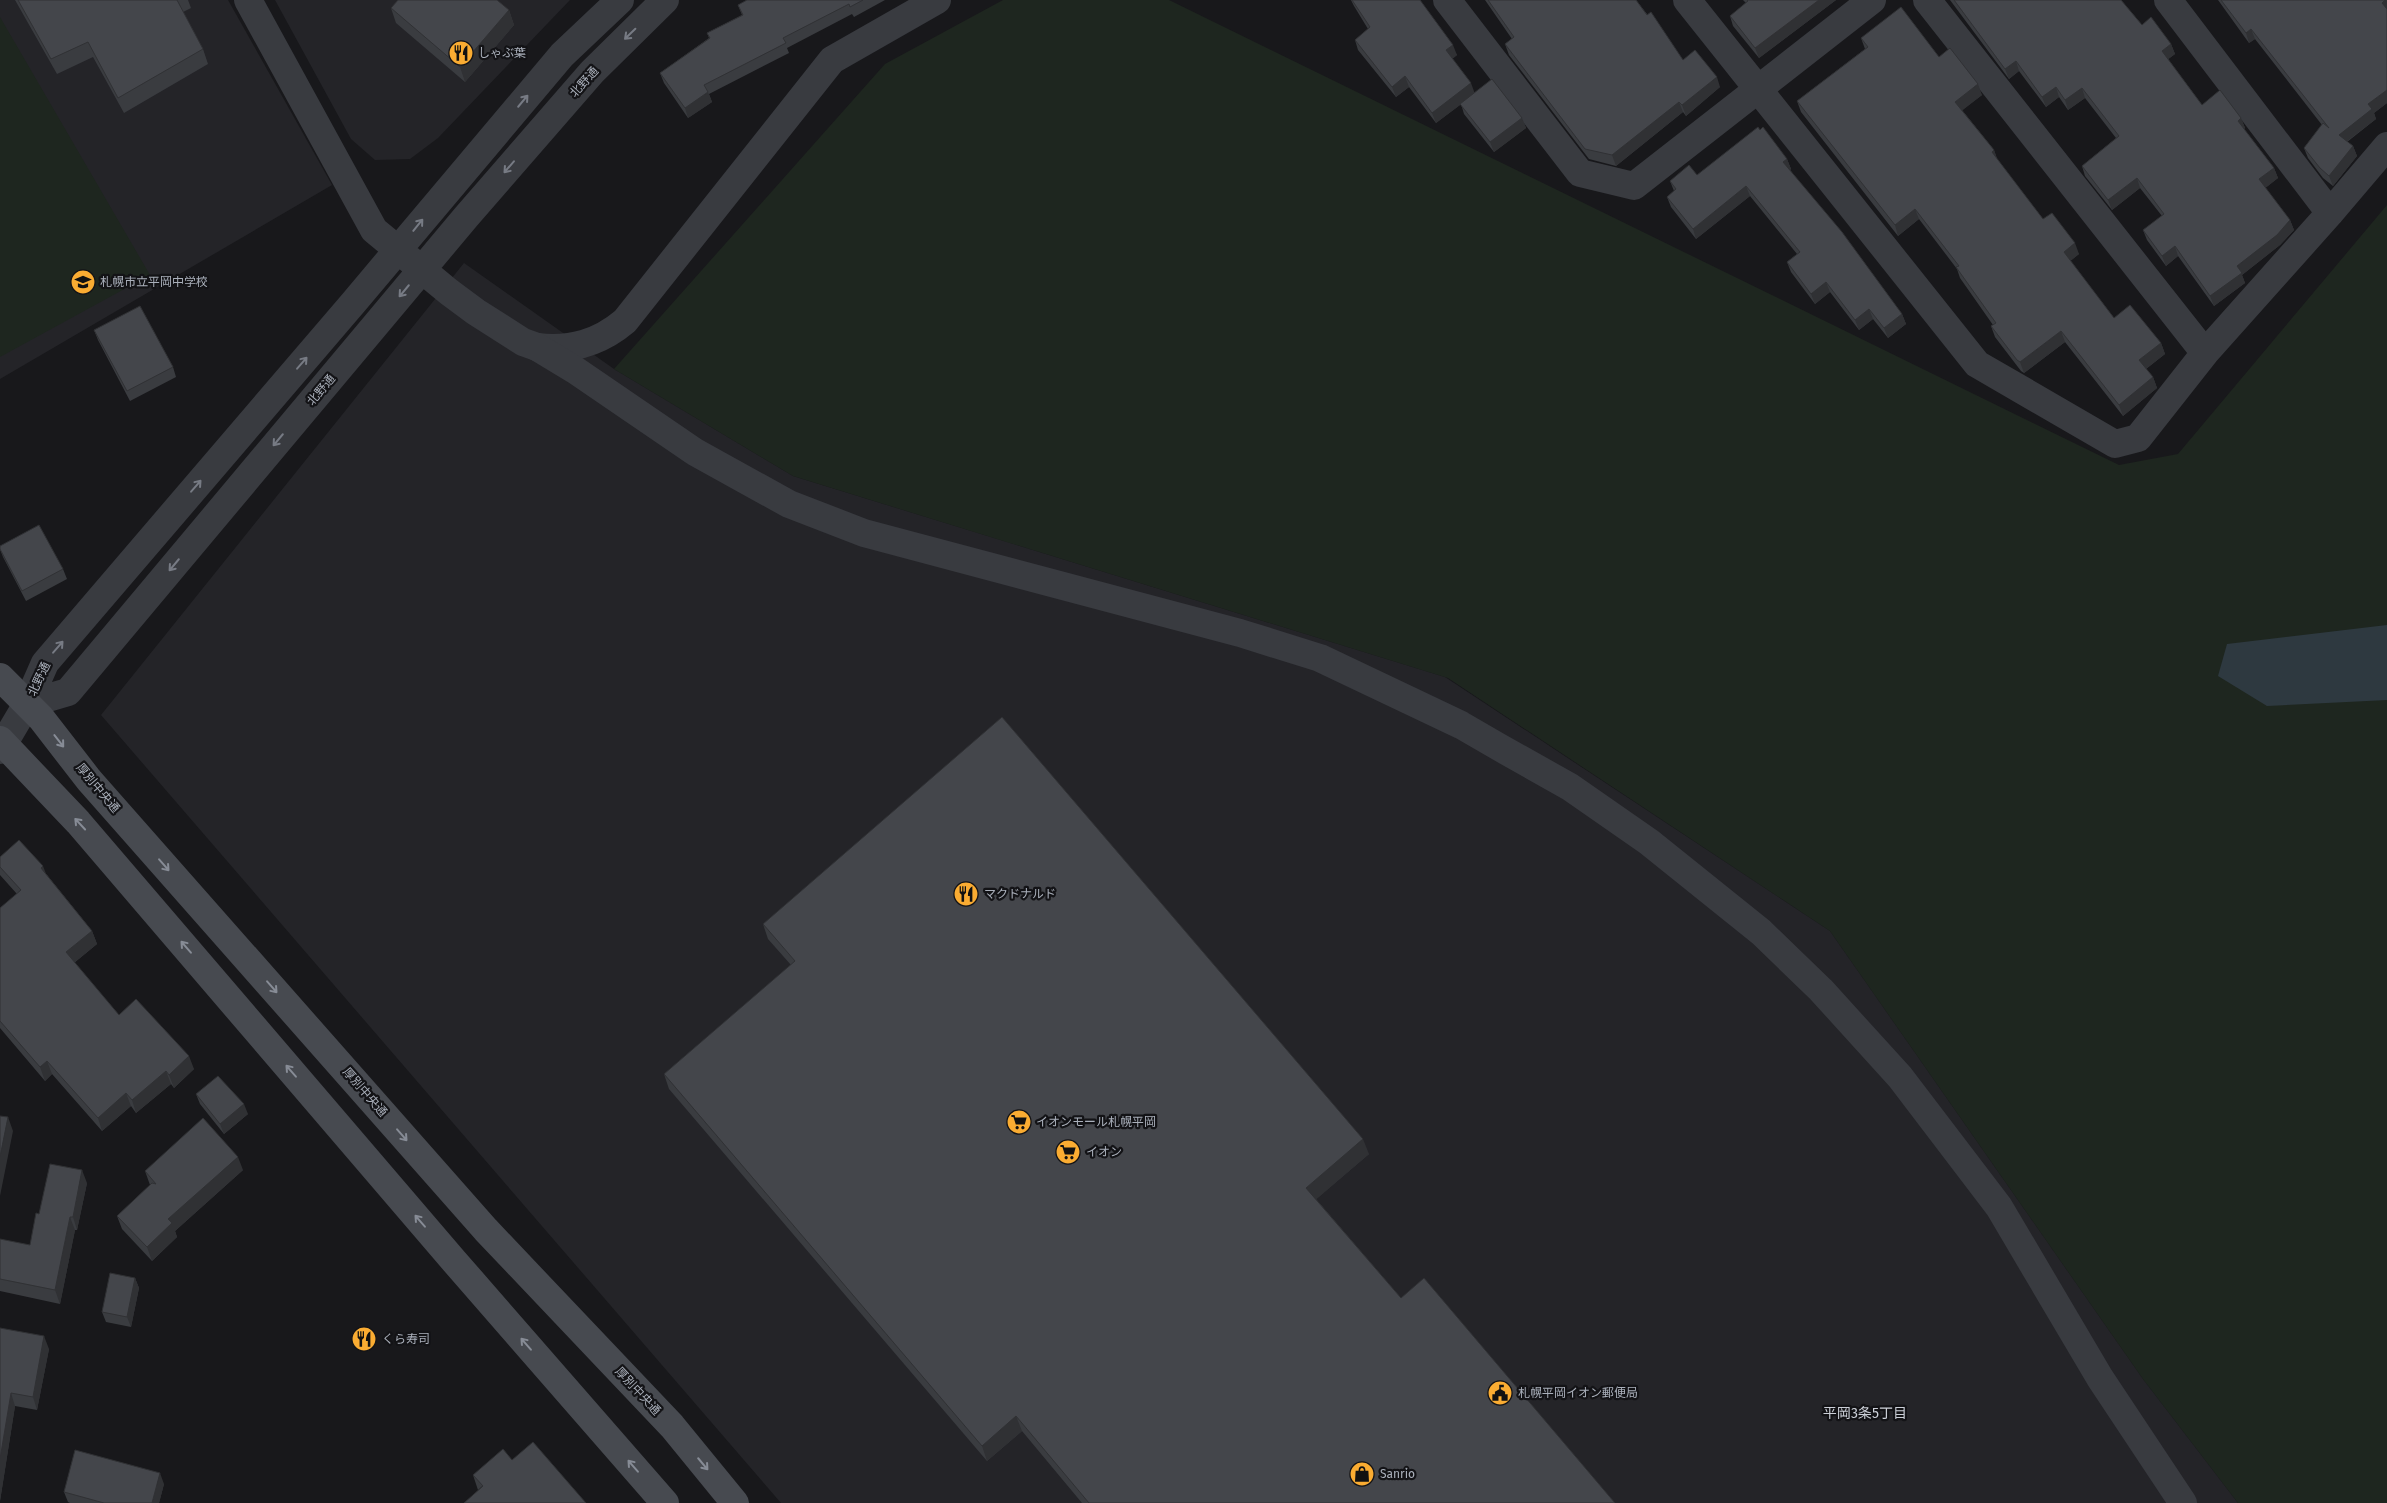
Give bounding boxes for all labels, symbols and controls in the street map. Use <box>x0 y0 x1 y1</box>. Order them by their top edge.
one-way arrow <box>624 28 636 40</box>
restaurant icon: しゃぶ葉 <box>448 40 474 66</box>
place label: しゃぶ葉 <box>478 46 526 60</box>
street label: 北野通 <box>567 64 601 100</box>
one-way arrow <box>518 95 529 108</box>
one-way arrow <box>503 160 514 173</box>
one-way arrow <box>413 219 424 232</box>
school or university icon: 札幌市立平岡中学校 <box>70 269 96 295</box>
place label: 札幌市立平岡中学校 <box>100 275 208 289</box>
one-way arrow <box>398 284 409 297</box>
one-way arrow <box>297 356 308 369</box>
street label: 北野通 <box>304 372 338 408</box>
one-way arrow <box>273 434 284 447</box>
one-way arrow <box>191 479 202 492</box>
one-way arrow <box>168 558 180 571</box>
one-way arrow <box>53 640 64 653</box>
street label: 北野通 <box>25 660 53 698</box>
one-way arrow <box>53 734 64 747</box>
street label: 厚別中央通 <box>73 761 123 815</box>
one-way arrow <box>74 818 86 830</box>
one-way arrow <box>158 858 170 871</box>
restaurant icon: マクドナルド <box>953 881 979 907</box>
place label: マクドナルド <box>984 887 1056 901</box>
one-way arrow <box>180 941 191 954</box>
one-way arrow <box>266 980 277 993</box>
one-way arrow <box>286 1065 297 1078</box>
street label: 厚別中央通 <box>340 1065 390 1119</box>
supermarket icon: イオンモール札幌平岡 <box>1006 1109 1032 1135</box>
place label: イオンモール札幌平岡 <box>1036 1115 1156 1129</box>
one-way arrow <box>396 1128 407 1141</box>
supermarket icon: イオン <box>1055 1139 1081 1165</box>
place label: イオン <box>1086 1145 1122 1159</box>
one-way arrow <box>414 1215 425 1228</box>
restaurant icon: くら寿司 <box>351 1326 377 1352</box>
place label: くら寿司 <box>382 1332 430 1346</box>
one-way arrow <box>520 1337 532 1350</box>
street label: 厚別中央通 <box>612 1364 664 1418</box>
public building icon: 札幌平岡イオン郵便局 <box>1487 1380 1513 1406</box>
place label: 札幌平岡イオン郵便局 <box>1518 1386 1638 1400</box>
district label: 平岡3条5丁目 <box>1823 1405 1907 1422</box>
one-way arrow <box>697 1457 708 1470</box>
one-way arrow <box>627 1460 639 1473</box>
shop icon: Sanrio <box>1349 1461 1375 1487</box>
place label: Sanrio <box>1380 1467 1415 1481</box>

